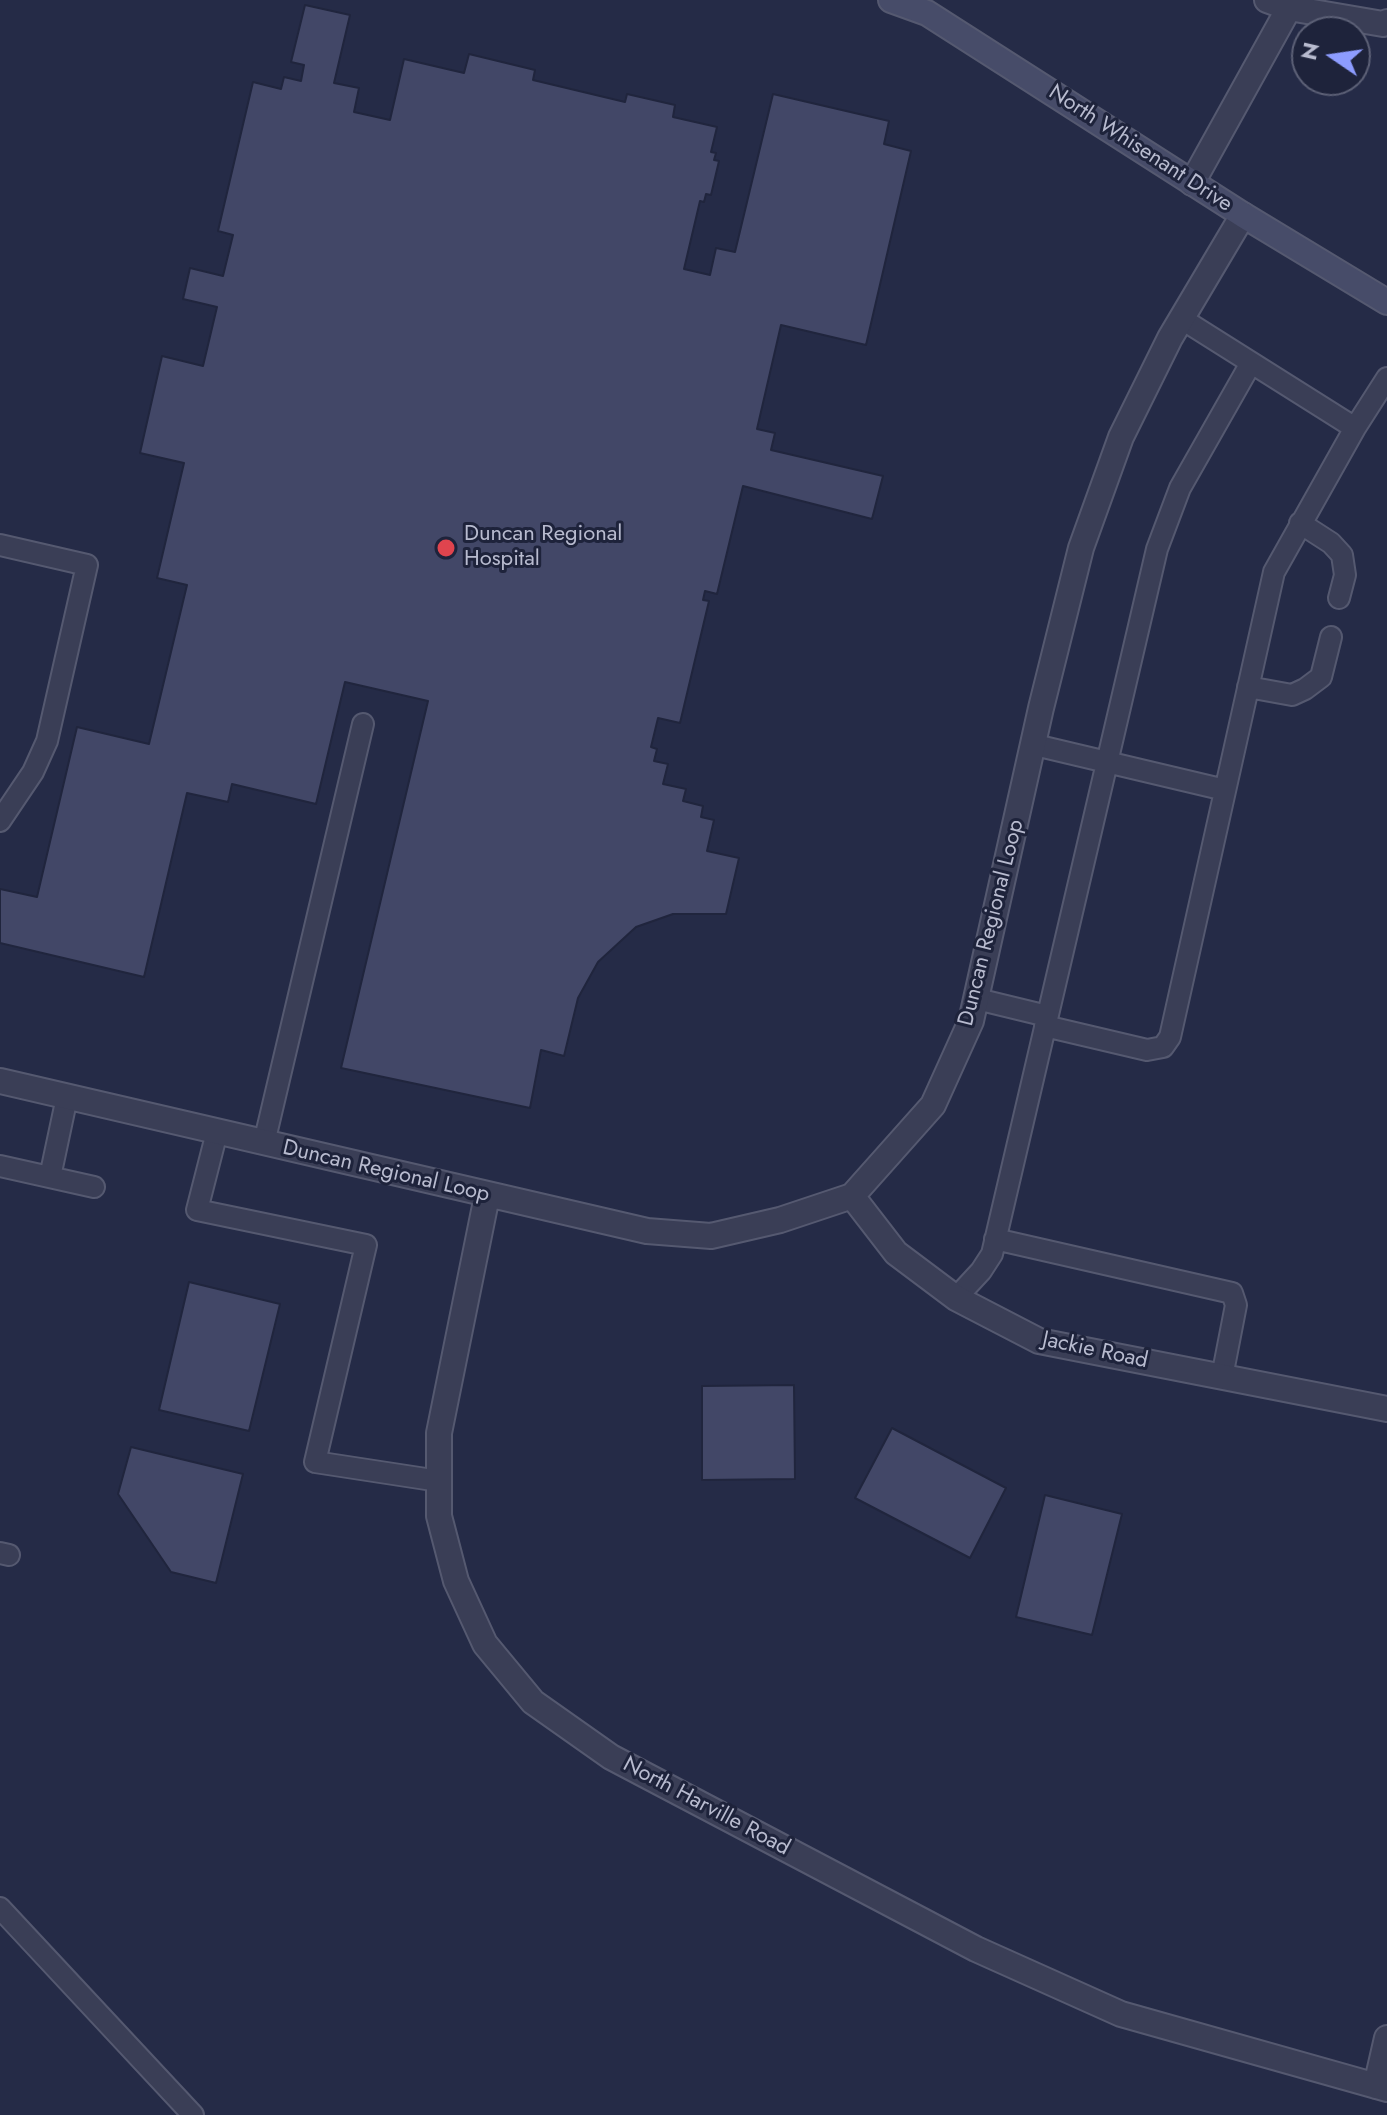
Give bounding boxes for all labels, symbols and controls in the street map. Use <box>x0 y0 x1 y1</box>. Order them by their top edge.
north arrow <box>1291 16 1371 96</box>
text: N <box>1292 39 1327 63</box>
street label: North Whisenant Drive <box>1043 80 1237 218</box>
place label: Duncan Regional Hospital <box>464 522 622 574</box>
marker: Duncan Regional Hospital <box>435 537 457 559</box>
street label: Duncan Regional Loop <box>954 817 1030 1029</box>
street label: Duncan Regional Loop <box>280 1135 492 1209</box>
street label: Jackie Road <box>1040 1327 1150 1375</box>
street label: North Harville Road <box>618 1752 794 1862</box>

